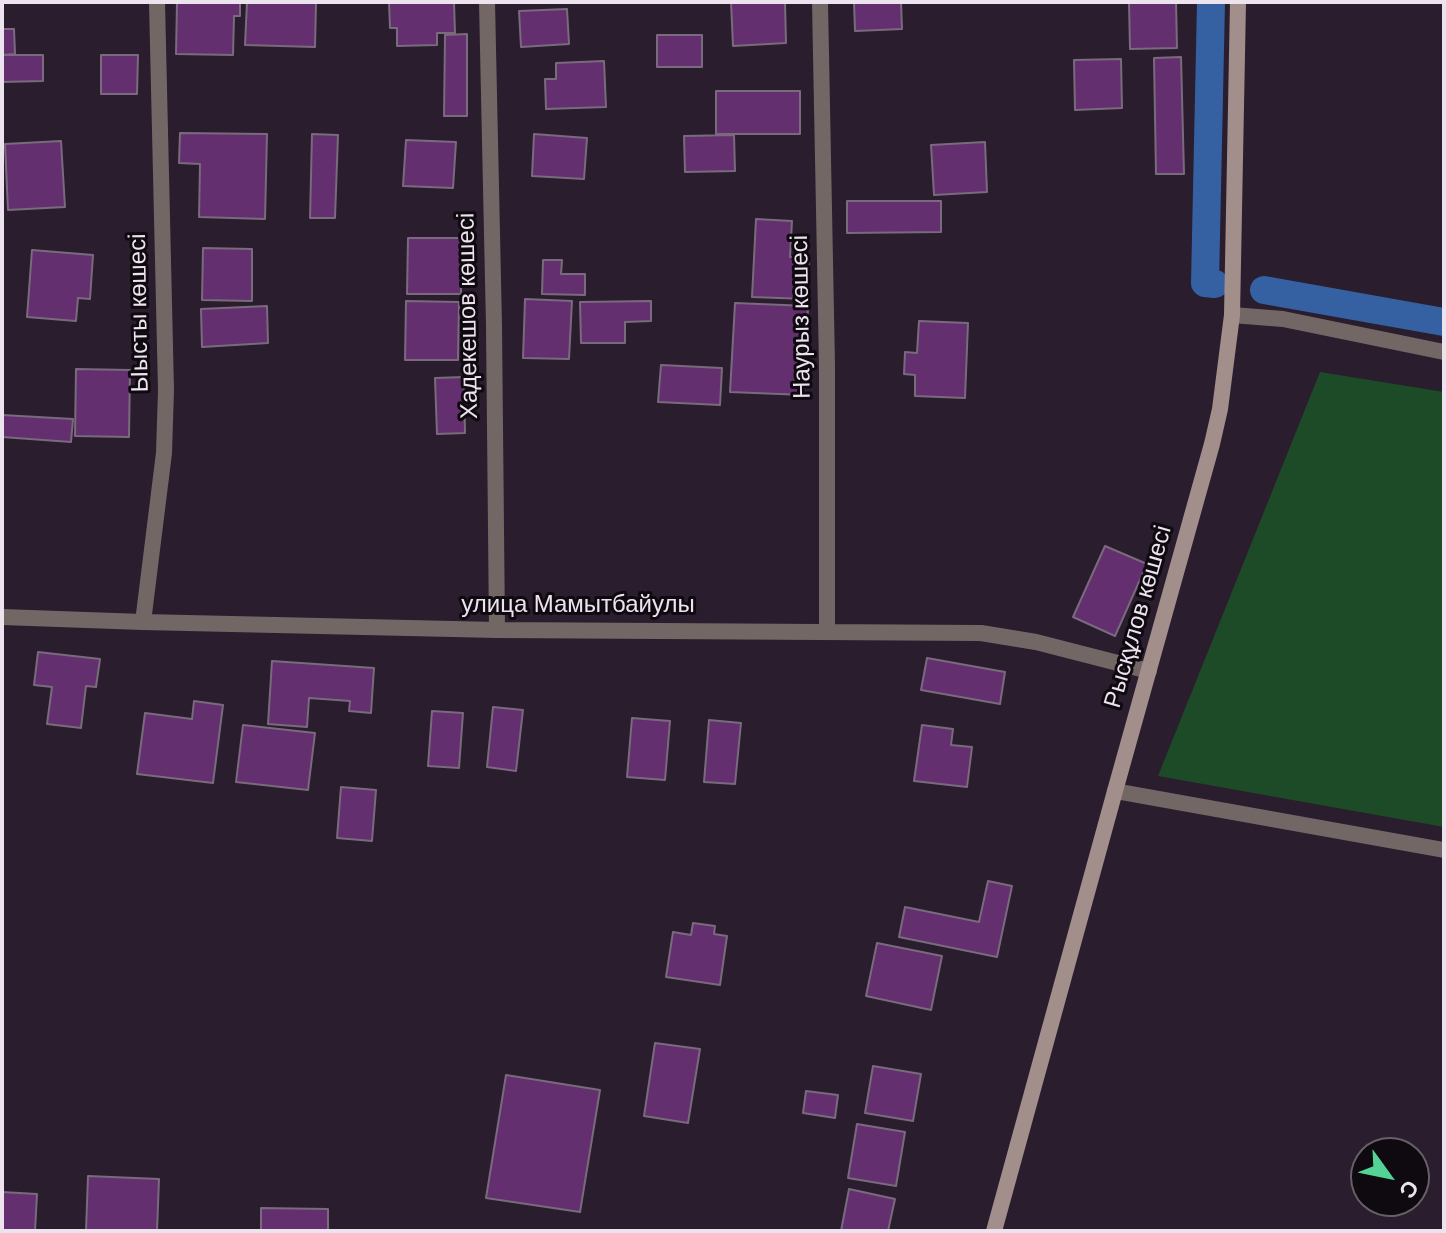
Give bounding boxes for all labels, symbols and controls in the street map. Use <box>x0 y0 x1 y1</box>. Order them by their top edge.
street label: Хадекешов көшесі <box>453 213 485 419</box>
street label: Ыысты көшесі <box>124 233 156 393</box>
street label: Наурыз көшесі <box>786 235 818 399</box>
street label: Рысқұлов көшесі <box>1099 523 1179 711</box>
street label: улица Мамытбайулы <box>461 592 695 620</box>
north arrow <box>1350 1137 1430 1217</box>
text: С <box>1392 1175 1425 1204</box>

